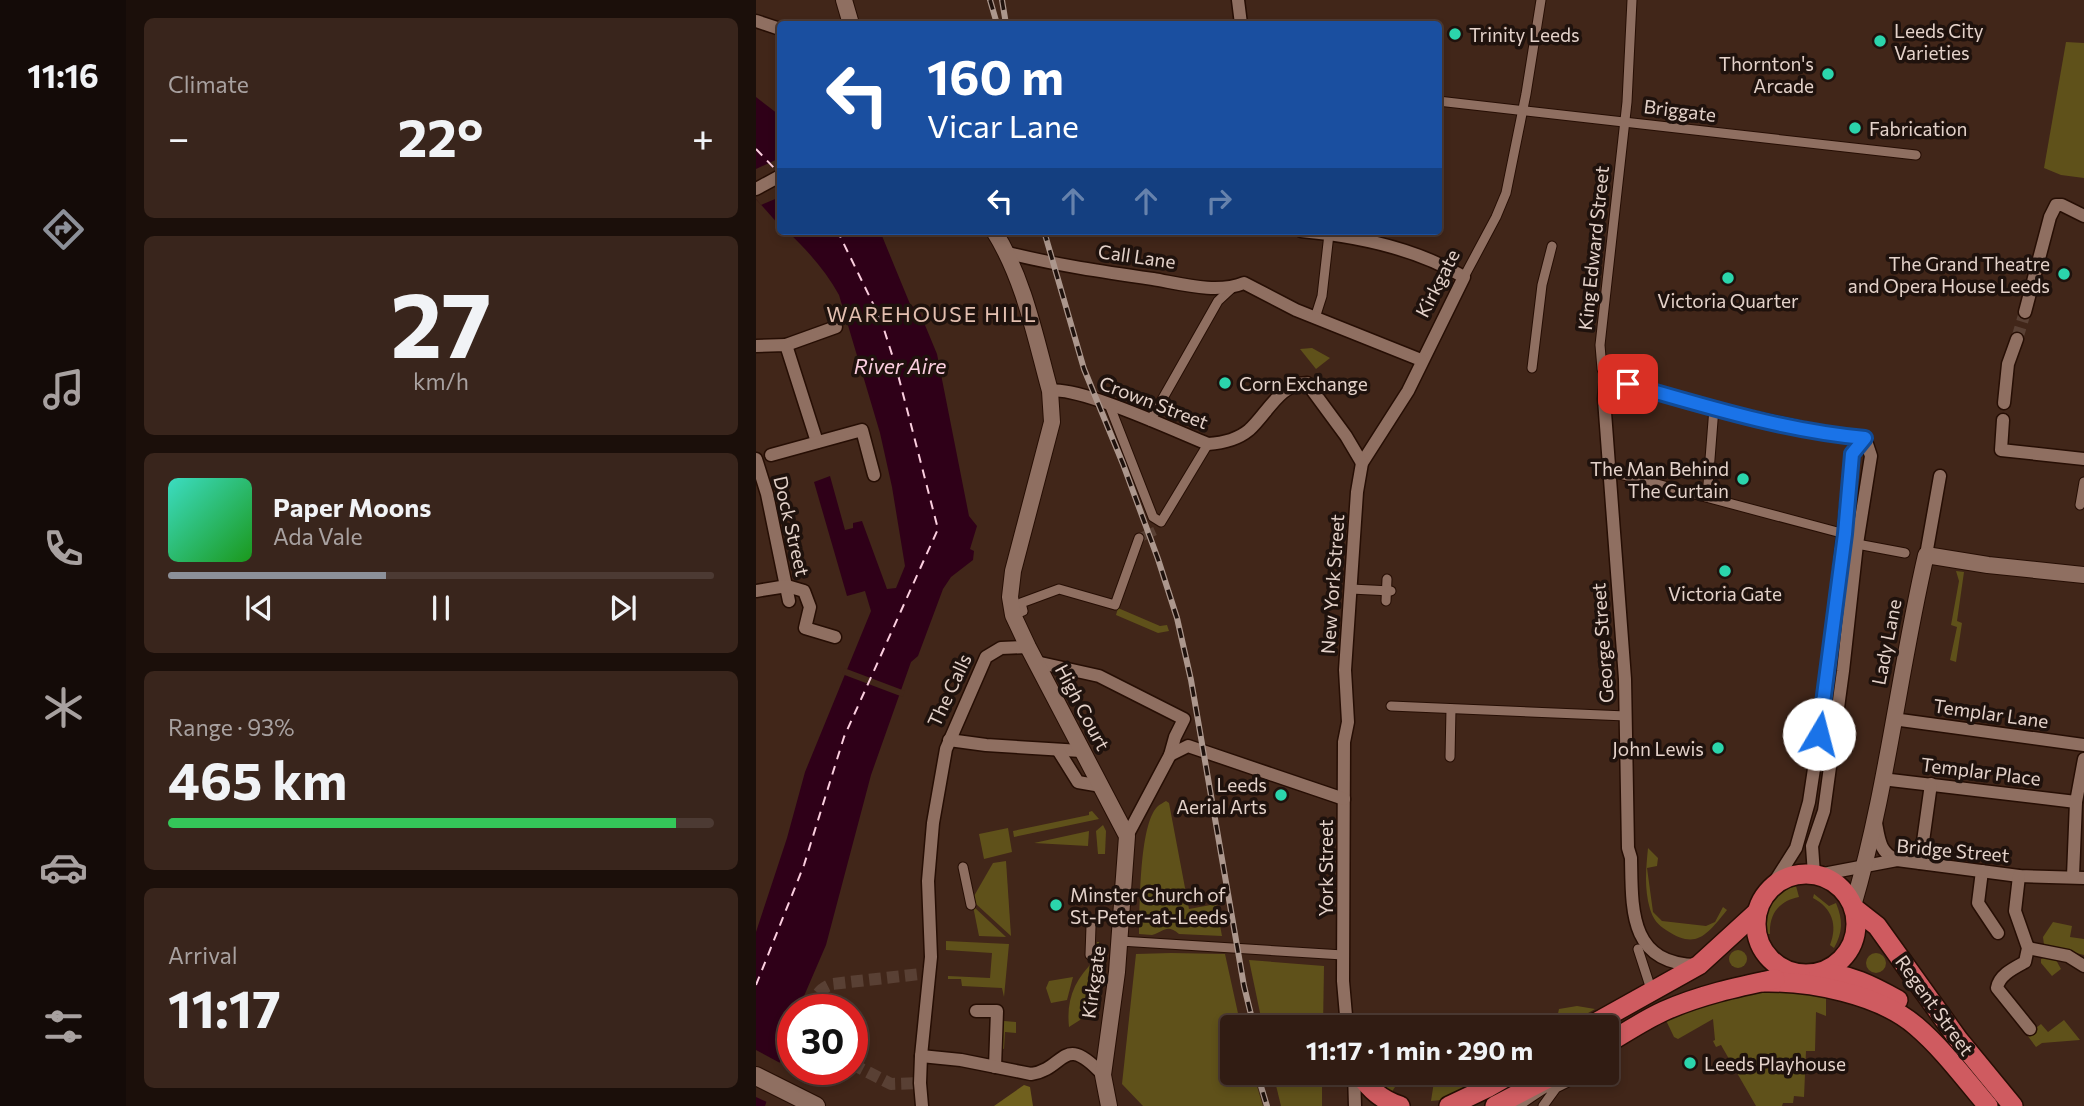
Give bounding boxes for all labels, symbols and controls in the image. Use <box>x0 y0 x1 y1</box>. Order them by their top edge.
place label: Leeds City Varieties <box>1894 19 1984 64</box>
place label: Trinity Leeds <box>1469 23 1580 46</box>
marker: Trinity Leeds <box>1447 26 1463 42</box>
marker: Leeds City Varieties <box>1872 33 1888 49</box>
text: 160 m <box>927 45 1064 105</box>
icon: left <box>812 49 903 140</box>
place label: Thornton's Arcade <box>1719 52 1814 97</box>
text: 11:16 <box>27 55 99 95</box>
marker: Thornton's Arcade <box>1820 66 1836 82</box>
text: Climate <box>168 70 249 98</box>
street label: Briggate <box>1642 94 1718 126</box>
text: 22° <box>398 104 483 168</box>
text: Vicar Lane <box>927 105 1079 145</box>
text: − <box>168 113 190 160</box>
text: + <box>692 113 714 160</box>
place label: Fabrication <box>1869 117 1967 140</box>
marker: Fabrication <box>1847 120 1863 136</box>
street label: King Edward Street <box>1573 164 1613 331</box>
icon: left <box>981 182 1019 220</box>
icon: ahead <box>1054 182 1092 220</box>
icon: ahead <box>1127 182 1165 220</box>
icon: right <box>1200 182 1238 220</box>
icon: directions <box>39 205 88 254</box>
street label: Call Lane <box>1097 239 1177 273</box>
street label: Kirkgate <box>1410 245 1464 321</box>
place label: The Grand Theatre and Opera House Leeds <box>1848 252 2050 297</box>
text: 27 <box>390 265 492 377</box>
marker: The Grand Theatre and Opera House Leeds <box>2056 266 2072 282</box>
marker: Victoria Quarter <box>1720 270 1736 286</box>
place label: Victoria Quarter <box>1657 289 1799 312</box>
district label: WAREHOUSE HILL <box>826 301 1038 326</box>
water label: River Aire <box>854 353 946 378</box>
pin <box>1598 354 1658 414</box>
icon: music <box>39 365 88 414</box>
icon: arrive <box>1609 365 1647 403</box>
text: km/h <box>413 367 469 395</box>
street label: Crown Street <box>1096 371 1212 433</box>
place label: Corn Exchange <box>1239 372 1368 395</box>
marker: Corn Exchange <box>1217 375 1233 391</box>
place label: The Man Behind The Curtain <box>1590 457 1729 502</box>
marker: The Man Behind The Curtain <box>1735 471 1751 487</box>
street label: Dock Street <box>769 474 815 579</box>
text: Paper Moons <box>273 491 431 522</box>
street label: New York Street <box>1316 513 1348 655</box>
text: Ada Vale <box>273 522 363 550</box>
icon: phone <box>39 524 88 573</box>
marker: Victoria Gate <box>1717 563 1733 579</box>
street label: George Street <box>1586 582 1618 704</box>
place label: Victoria Gate <box>1668 582 1782 605</box>
icon: previous <box>240 589 278 627</box>
icon: pause <box>422 589 460 627</box>
icon: next <box>604 589 642 627</box>
street label: Lady Lane <box>1866 597 1906 687</box>
street label: The Calls <box>922 650 976 730</box>
street label: High Court <box>1051 660 1115 754</box>
icon: climate <box>39 683 88 732</box>
street label: Templar Lane <box>1932 694 2050 732</box>
position arrow <box>1782 697 1856 771</box>
text: Range · 93% <box>168 713 294 741</box>
place label: John Lewis <box>1612 737 1704 760</box>
marker: John Lewis <box>1710 740 1726 756</box>
text: 465 km <box>168 747 347 811</box>
street label: Templar Place <box>1920 752 2042 790</box>
place label: Leeds Aerial Arts <box>1176 773 1267 818</box>
marker: Leeds Aerial Arts <box>1273 787 1289 803</box>
street label: York Street <box>1314 819 1337 917</box>
street label: Bridge Street <box>1896 834 2011 866</box>
icon: car <box>39 843 88 892</box>
place label: Minster Church of St-Peter-at-Leeds <box>1070 883 1228 928</box>
marker: Minster Church of St-Peter-at-Leeds <box>1048 897 1064 913</box>
text: Arrival <box>168 941 238 969</box>
street label: Kirkgate <box>1077 944 1109 1020</box>
street label: Regent Street <box>1891 950 1979 1060</box>
text: 11:17 <box>168 975 281 1039</box>
speed limit sign: 30 <box>777 994 868 1085</box>
icon: filters <box>39 1002 88 1051</box>
text: 11:17 · 1 min · 290 m <box>1306 1034 1533 1065</box>
place label: Leeds Playhouse <box>1704 1052 1846 1075</box>
marker: Leeds Playhouse <box>1682 1055 1698 1071</box>

